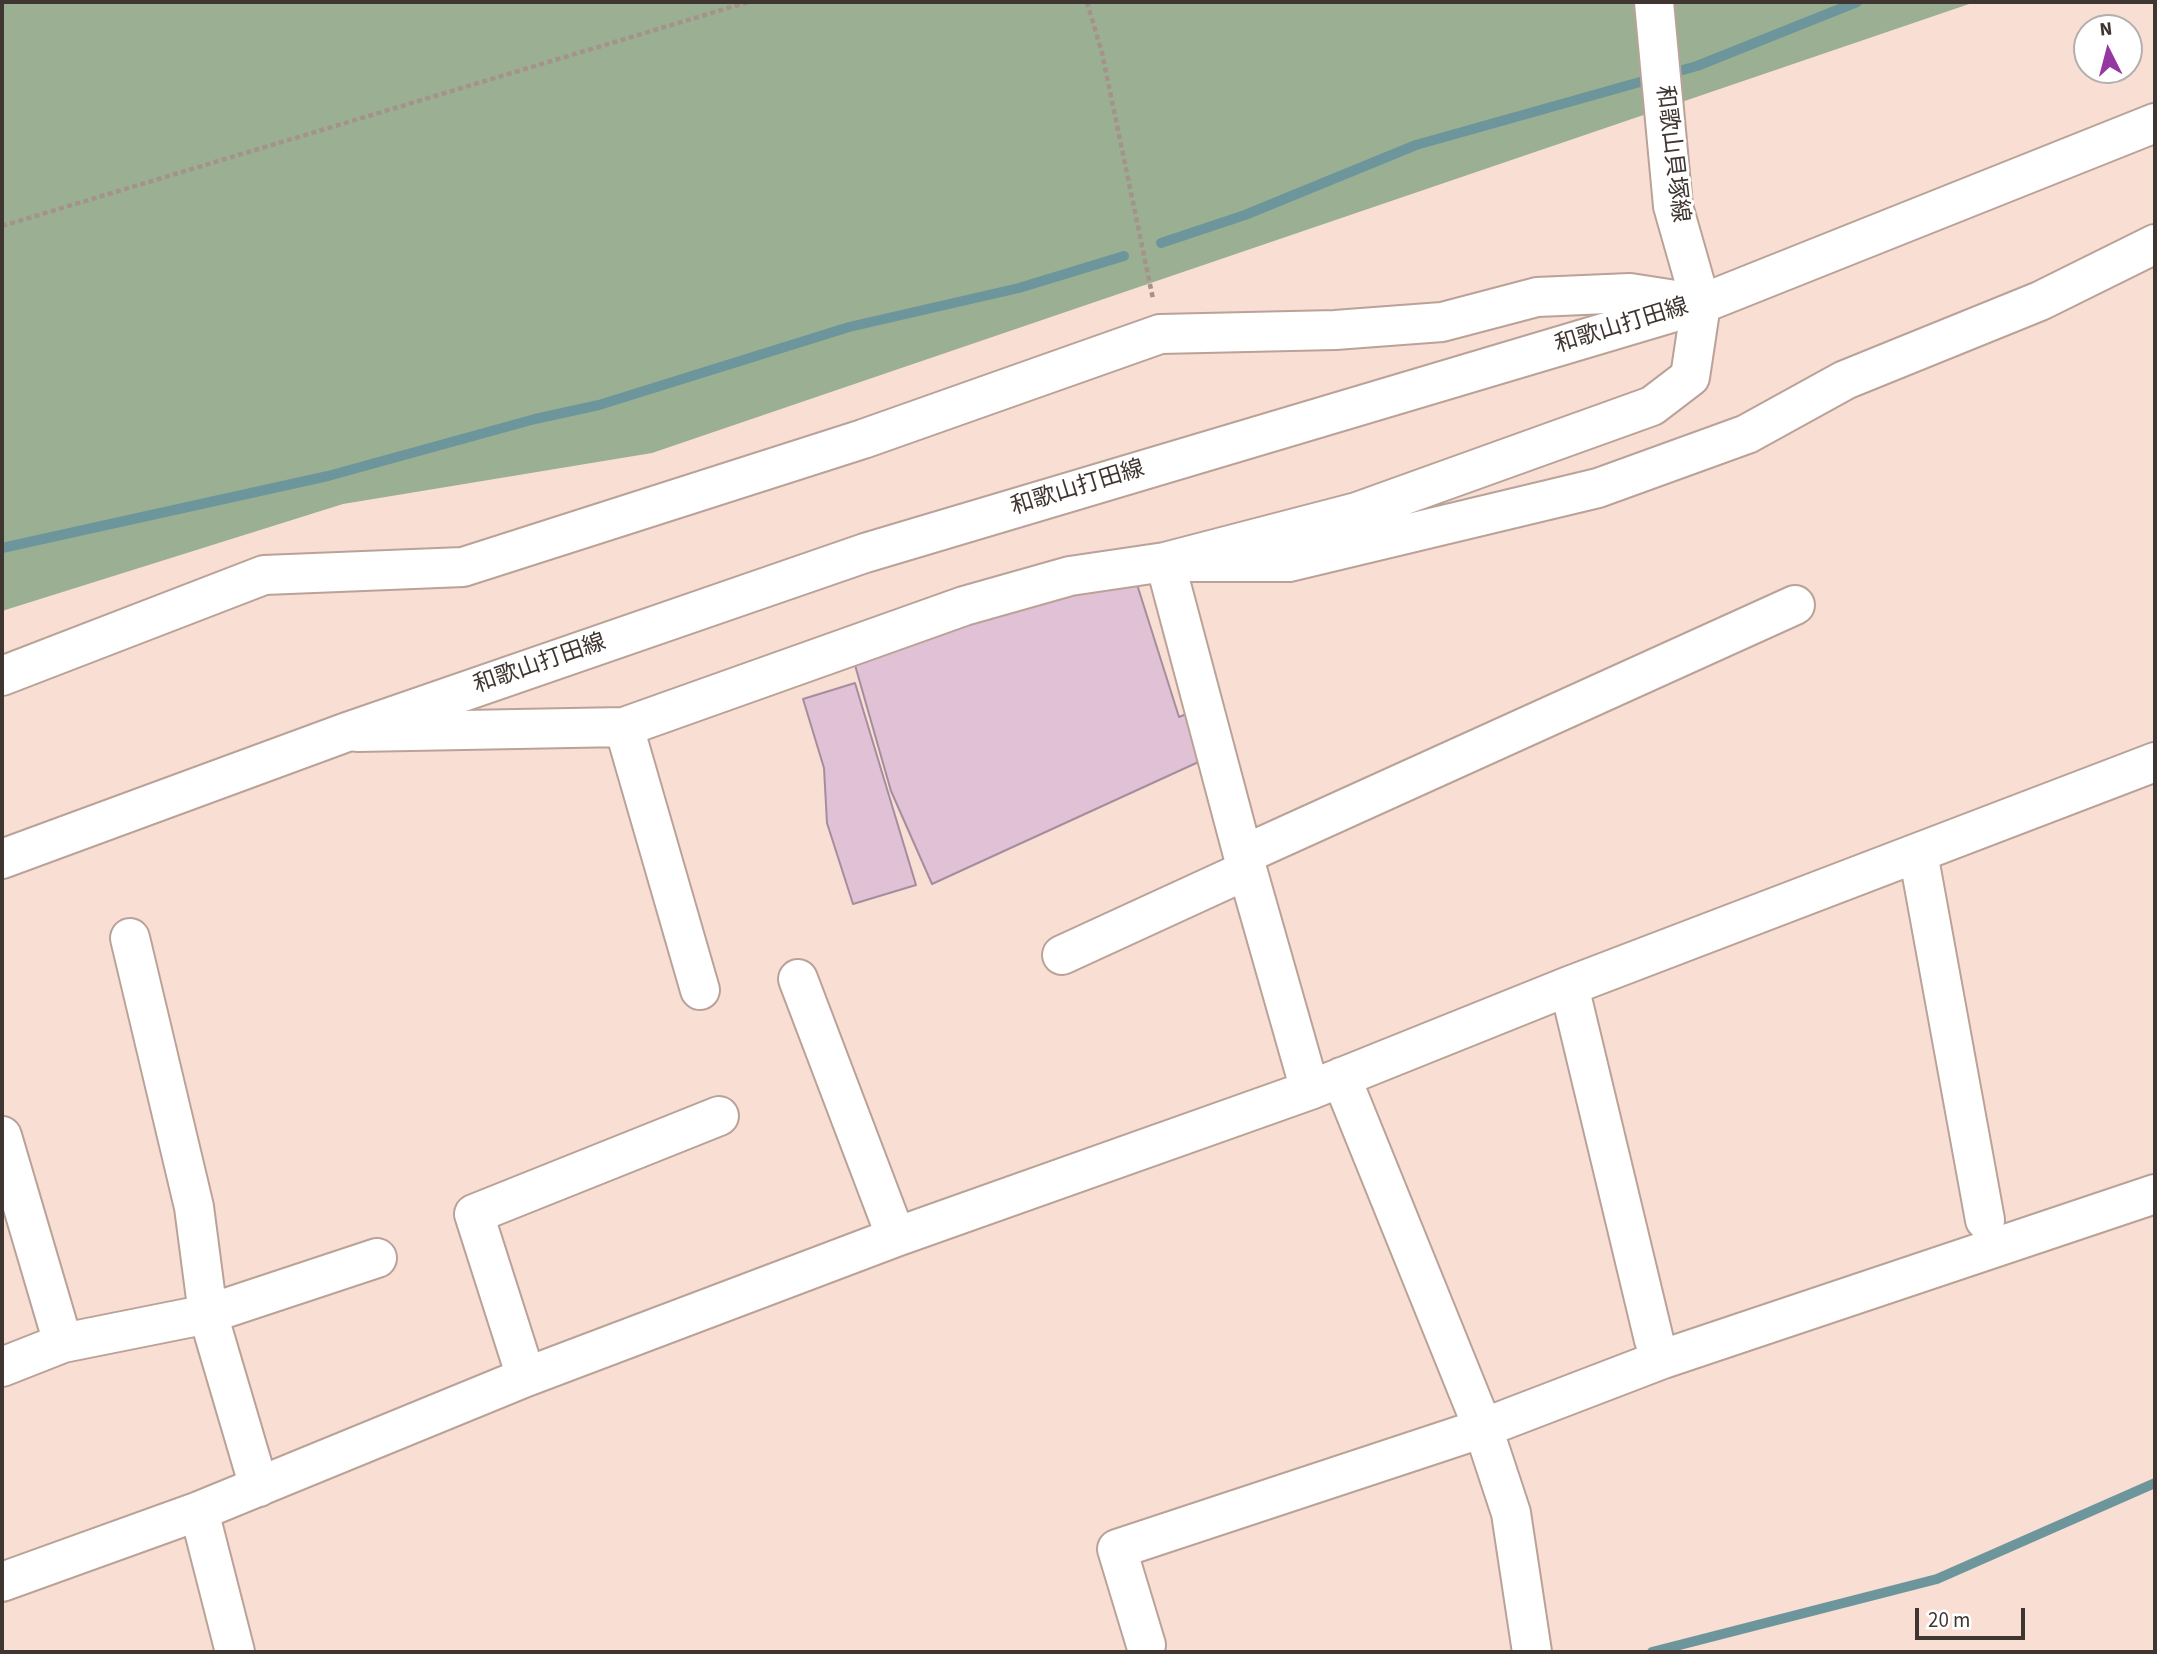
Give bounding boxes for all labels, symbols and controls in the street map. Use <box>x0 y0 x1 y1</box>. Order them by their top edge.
north arrow <box>2073 14 2143 84</box>
text: N <box>2098 16 2114 44</box>
street label: 和歌山貝塚線 <box>1649 84 1693 224</box>
street label: 和歌山打田線 <box>1552 294 1692 360</box>
street label: 和歌山打田線 <box>1008 456 1148 522</box>
street label: 和歌山打田線 <box>470 629 610 701</box>
scale bar <box>1919 1594 2029 1638</box>
text: 20 m <box>1928 1605 1970 1635</box>

